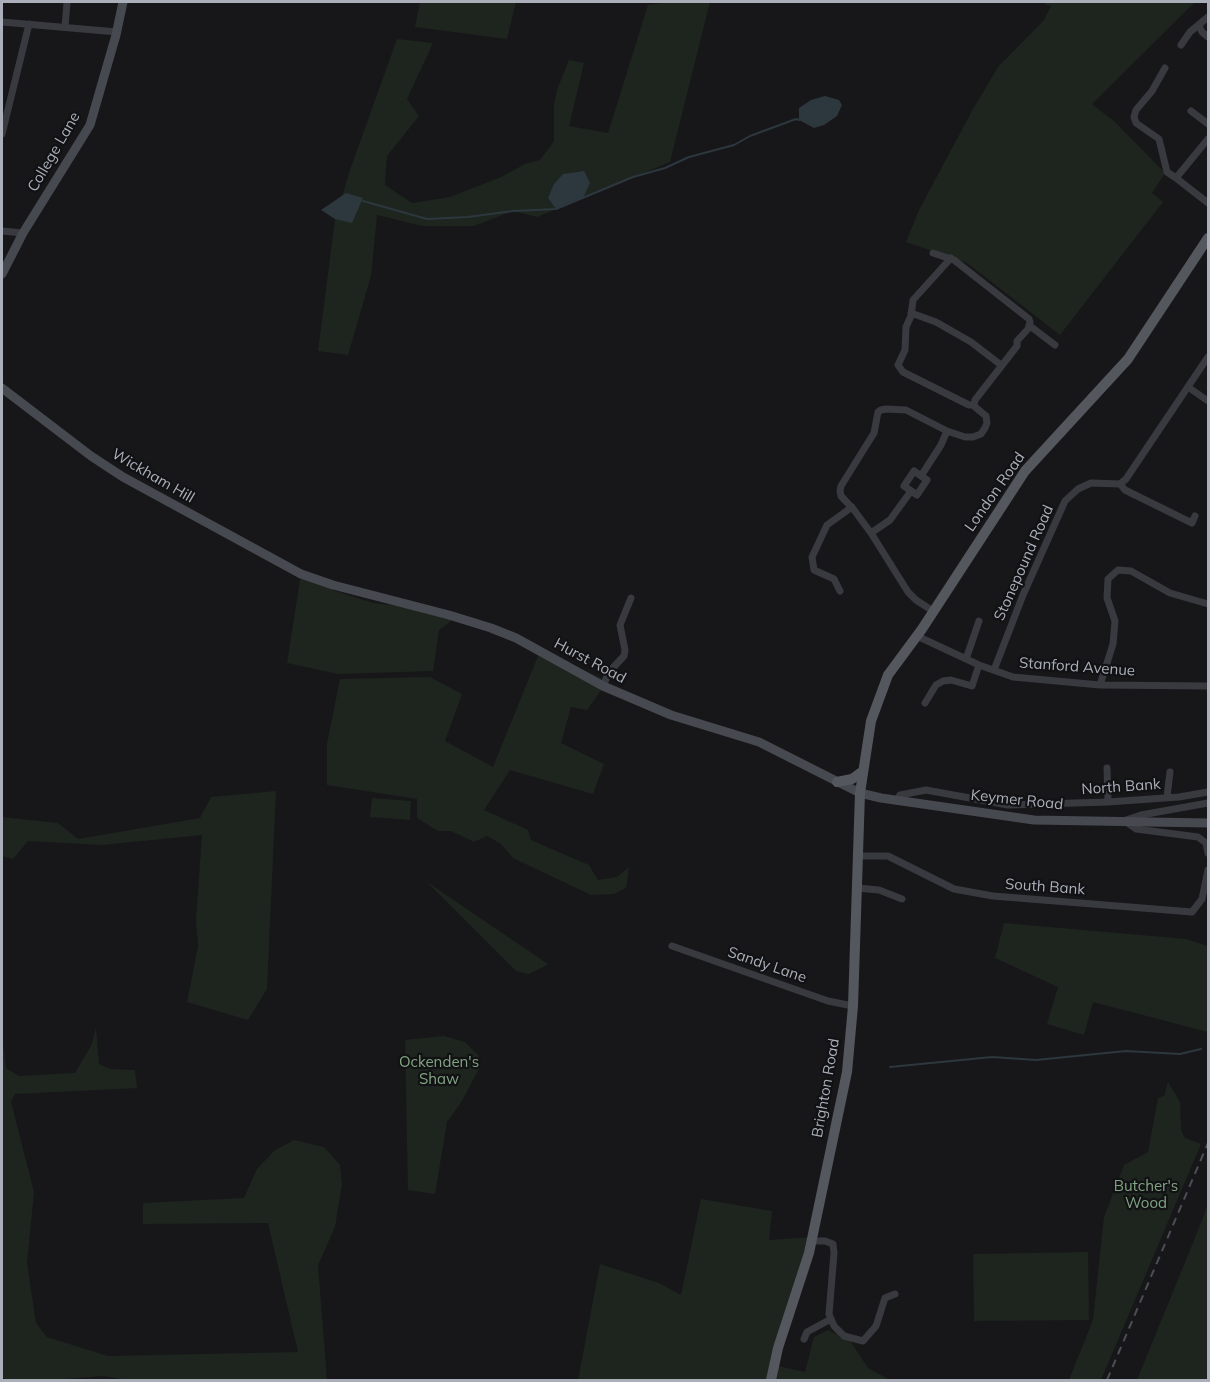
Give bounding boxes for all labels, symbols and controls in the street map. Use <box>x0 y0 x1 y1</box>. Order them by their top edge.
street label: College Lane <box>24 109 84 195</box>
street label: Wickham Hill <box>108 445 198 507</box>
street label: London Road <box>961 449 1029 535</box>
street label: Stonepound Road <box>990 502 1058 624</box>
street label: Hurst Road <box>551 635 629 687</box>
street label: Stanford Avenue <box>1018 654 1136 680</box>
street label: North Bank <box>1081 775 1161 799</box>
street label: Keymer Road <box>970 786 1064 814</box>
street label: South Bank <box>1004 875 1086 899</box>
street label: Sandy Lane <box>725 943 809 987</box>
street label: Brighton Road <box>808 1037 844 1139</box>
park label: Ockenden's Shaw <box>399 1053 479 1088</box>
park label: Butcher's Wood <box>1114 1177 1178 1212</box>

